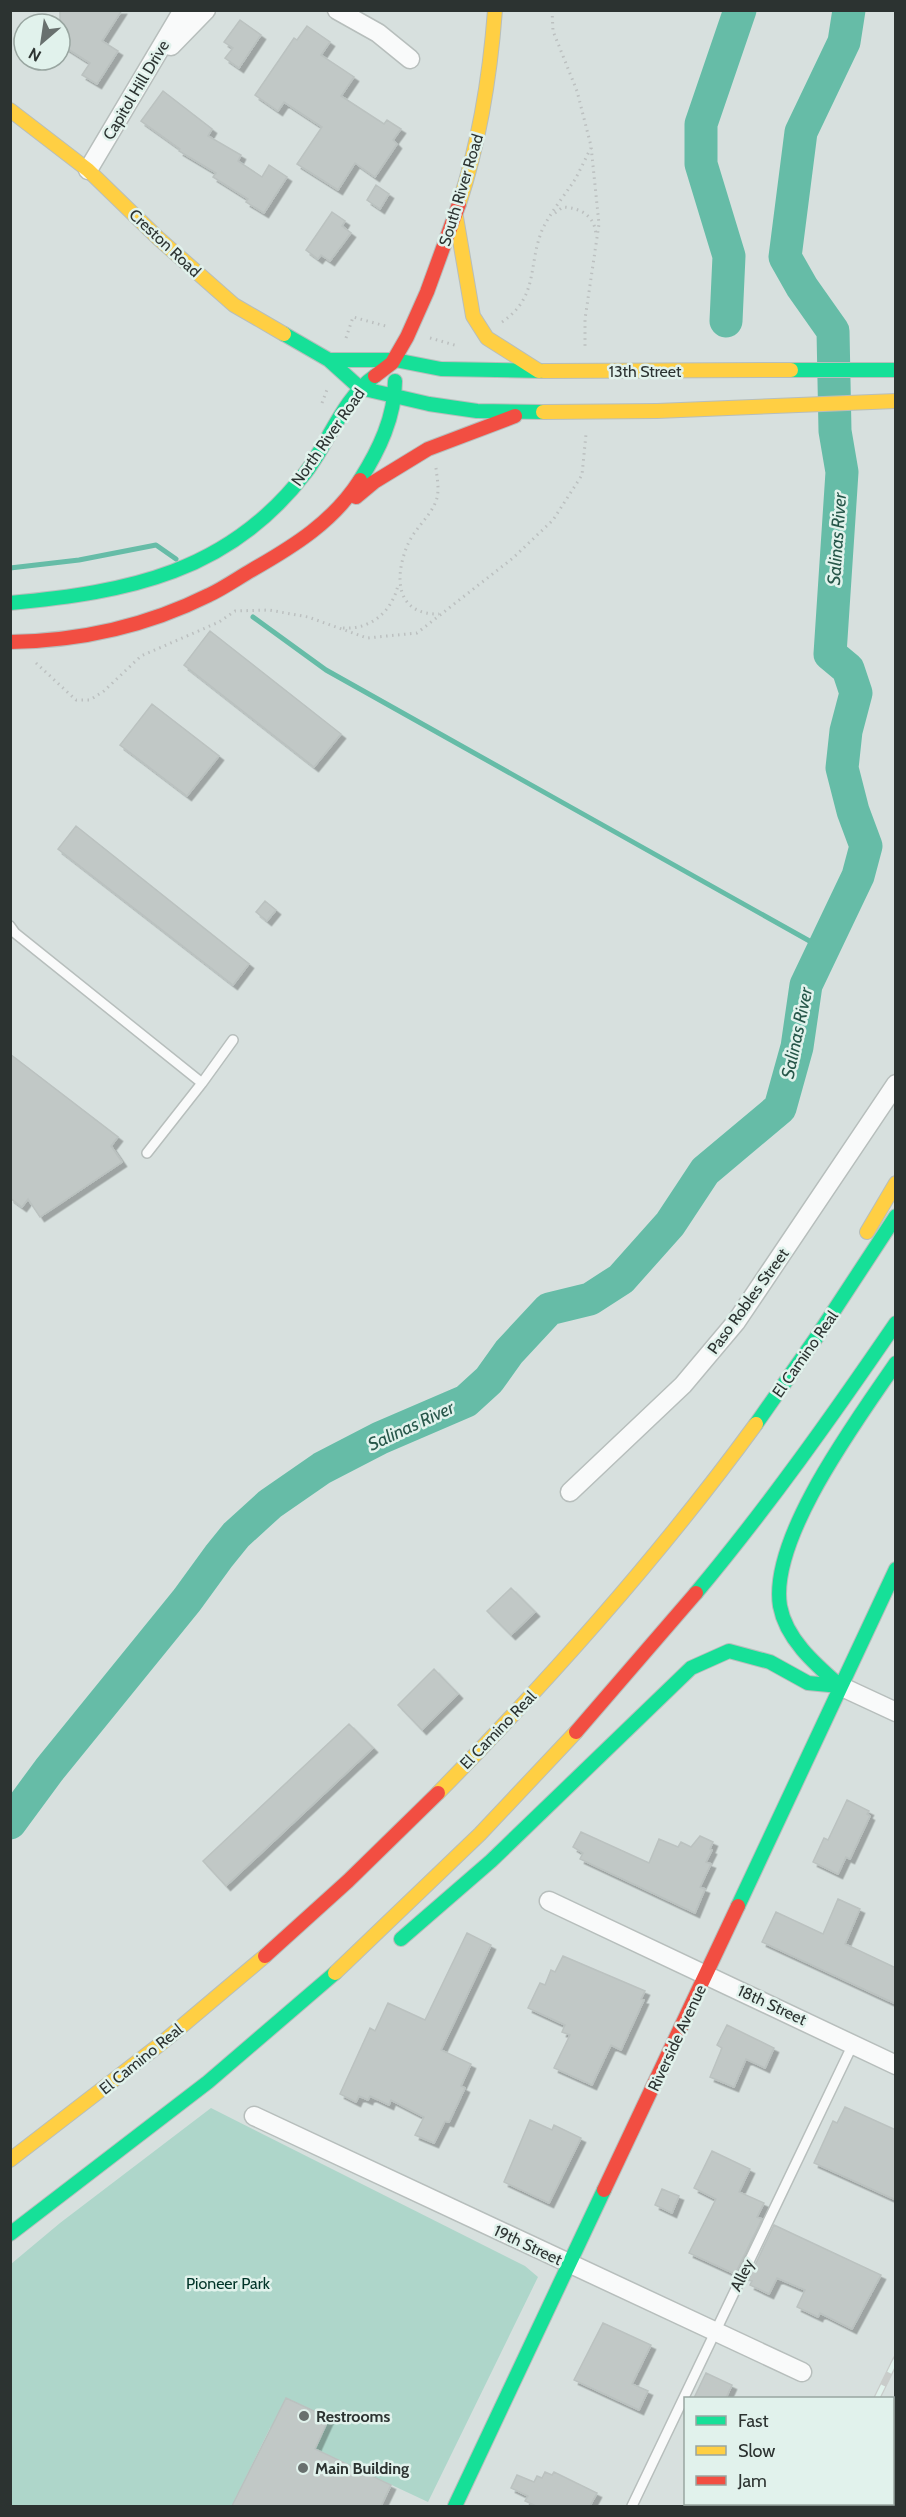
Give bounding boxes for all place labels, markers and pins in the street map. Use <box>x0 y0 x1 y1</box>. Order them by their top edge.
place label: Restrooms <box>316 2407 391 2426</box>
marker: Restrooms <box>297 2409 311 2423</box>
place label: Main Building <box>315 2459 409 2478</box>
marker: Main Building <box>296 2461 310 2475</box>

